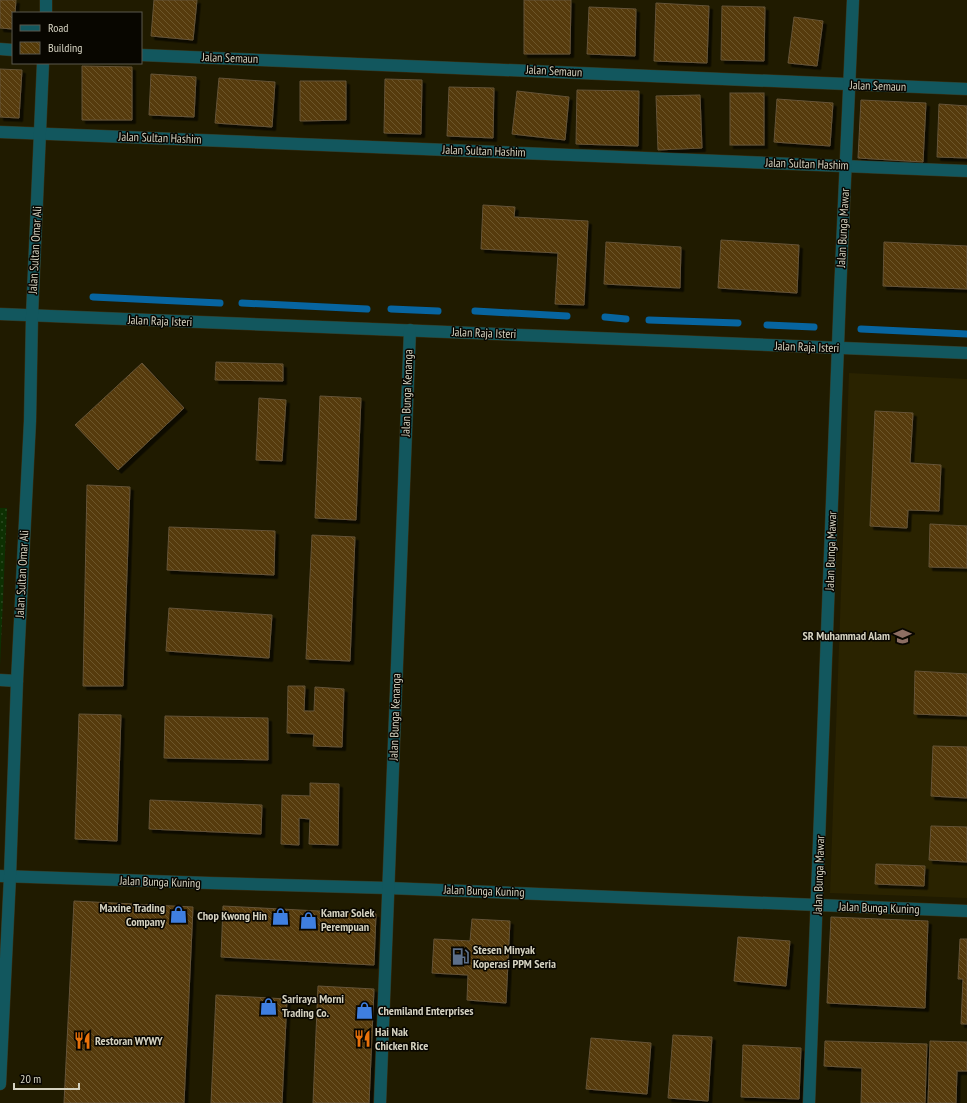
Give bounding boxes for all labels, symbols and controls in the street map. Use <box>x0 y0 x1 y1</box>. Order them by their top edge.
legend <box>12 12 142 64</box>
text: Road <box>48 20 68 35</box>
text: Building <box>48 40 83 55</box>
street label: Jalan Semaun <box>201 49 258 66</box>
street label: Jalan Semaun <box>525 61 583 79</box>
street label: Jalan Semaun <box>849 77 906 94</box>
street label: Jalan Sultan Hashim <box>117 129 202 146</box>
street label: Jalan Sultan Hashim <box>441 142 526 159</box>
street label: Jalan Sultan Hashim <box>764 155 849 172</box>
street label: Jalan Bunga Mawar <box>833 187 852 269</box>
street label: Jalan Sultan Omar Ali <box>25 206 44 295</box>
street label: Jalan Raja Isteri <box>127 312 193 329</box>
street label: Jalan Raja Isteri <box>451 324 517 341</box>
street label: Jalan Raja Isteri <box>774 338 840 355</box>
street label: Jalan Bunga Kenanga <box>397 349 416 438</box>
street label: Jalan Bunga Mawar <box>822 510 839 592</box>
street label: Jalan Sultan Omar Ali <box>12 530 31 619</box>
school or university icon: SR Muhammad Alam <box>893 626 913 646</box>
place label: SR Muhammad Alam <box>802 628 890 643</box>
street label: Jalan Bunga Kenanga <box>385 673 404 762</box>
street label: Jalan Bunga Mawar <box>810 834 827 916</box>
street label: Jalan Bunga Kuning <box>118 873 201 890</box>
street label: Jalan Bunga Kuning <box>442 882 525 899</box>
street label: Jalan Bunga Kuning <box>837 899 920 916</box>
place label: Maxine Trading Company <box>100 900 165 929</box>
shop icon: Maxine Trading Company <box>168 905 188 925</box>
place label: Kamar Solek Perempuan <box>321 905 375 934</box>
shop icon: Chop Kwong Hin <box>270 906 290 926</box>
place label: Chop Kwong Hin <box>197 908 267 923</box>
shop icon: Kamar Solek Perempuan <box>298 910 318 930</box>
place label: Stesen Minyak Koperasi PPM Seria <box>473 942 556 971</box>
fuel station icon: Stesen Minyak Koperasi PPM Seria <box>450 947 470 967</box>
place label: Sariraya Morni Trading Co. <box>282 991 344 1020</box>
shop icon: Sariraya Morni Trading Co. <box>259 996 279 1016</box>
shop icon: Chemiland Enterprises <box>355 1001 375 1021</box>
place label: Chemiland Enterprises <box>378 1003 474 1018</box>
place label: Hai Nak Chicken Rice <box>375 1024 429 1053</box>
restaurant icon: Hai Nak Chicken Rice <box>352 1029 372 1049</box>
restaurant icon: Restoran WYWY <box>72 1031 92 1051</box>
place label: Restoran WYWY <box>95 1033 163 1048</box>
scale bar <box>14 1065 79 1091</box>
text: 20 m <box>20 1071 41 1086</box>

